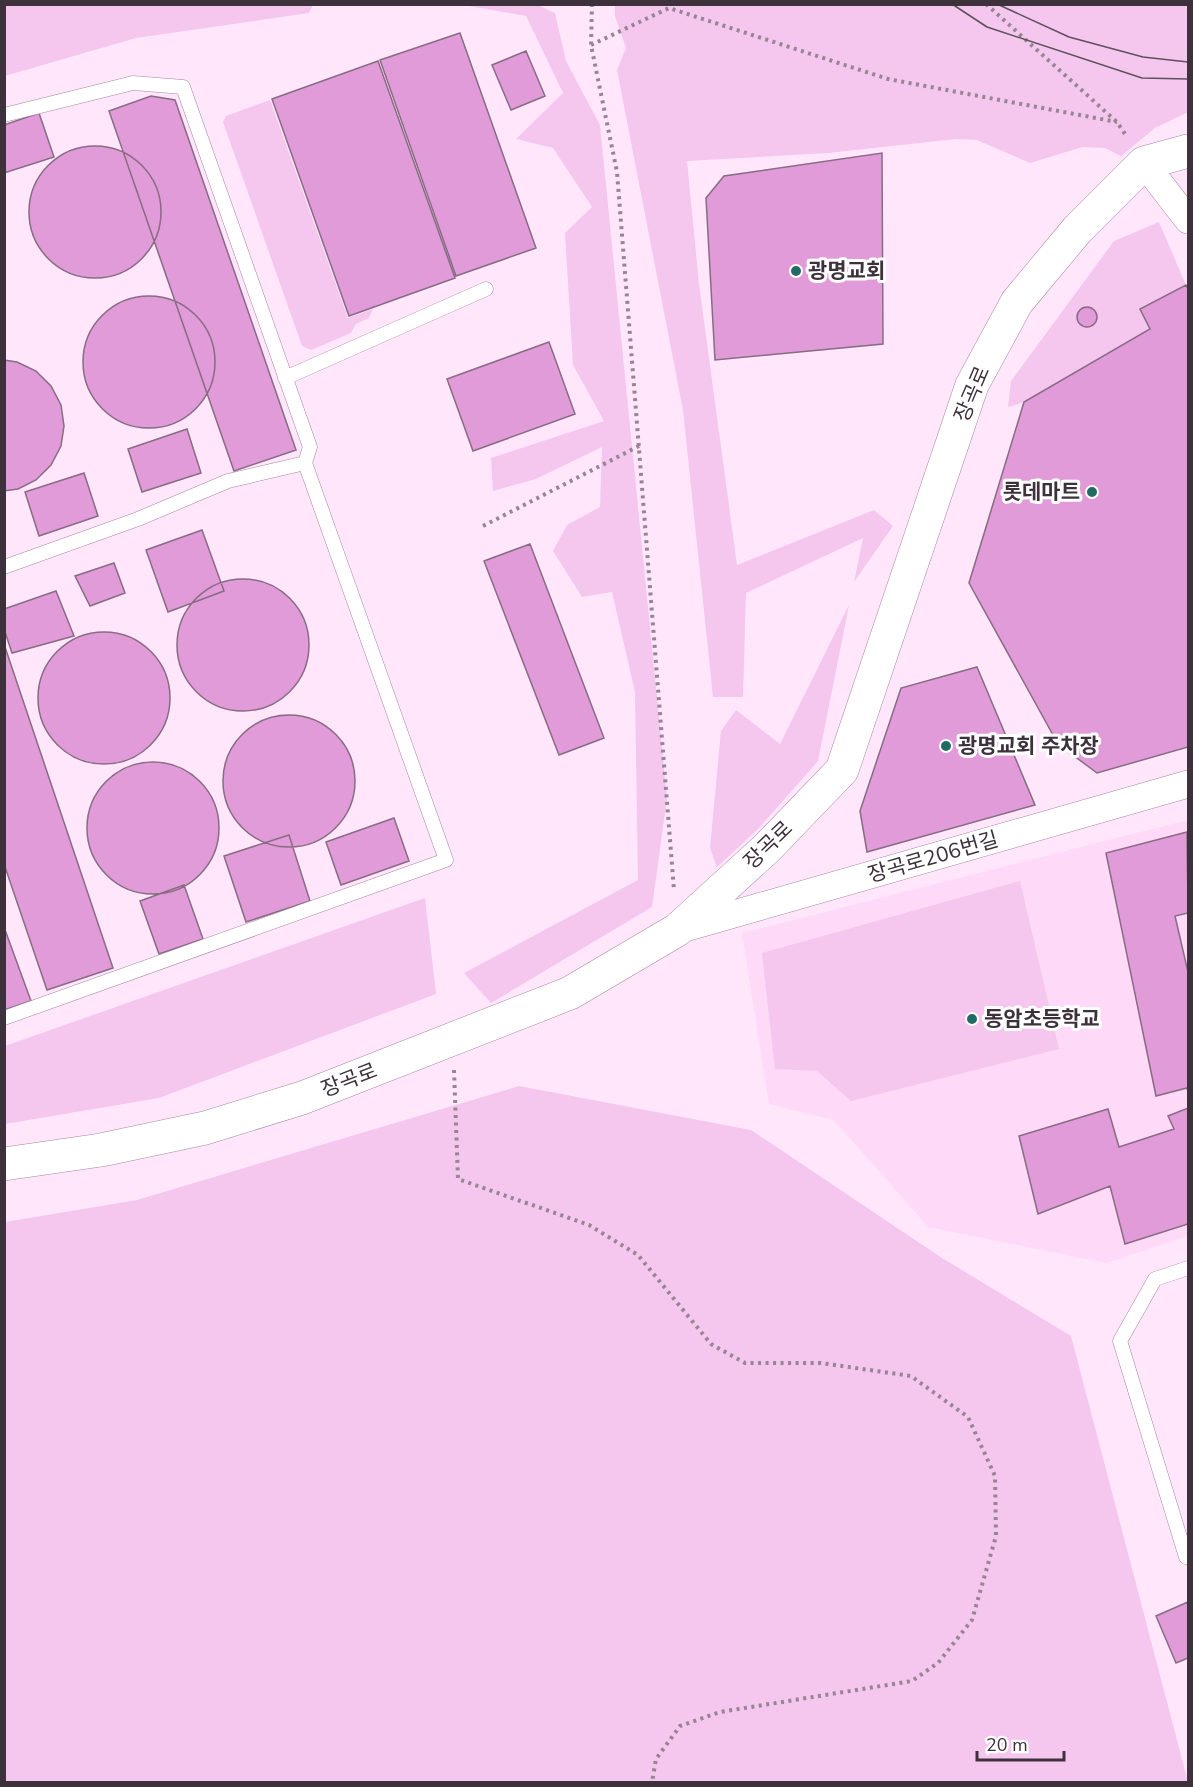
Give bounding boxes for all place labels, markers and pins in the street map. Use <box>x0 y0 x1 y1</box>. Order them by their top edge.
place label: 광명교회 <box>808 257 885 285</box>
marker: 광명교회 <box>789 264 803 278</box>
place label: 롯데마트 <box>1003 478 1080 506</box>
marker: 롯데마트 <box>1085 485 1099 499</box>
place label: 광명교회 주차장 <box>958 732 1099 760</box>
marker: 광명교회 주차장 <box>939 739 953 753</box>
place label: 동암초등학교 <box>984 1005 1100 1033</box>
marker: 동암초등학교 <box>965 1012 979 1026</box>

